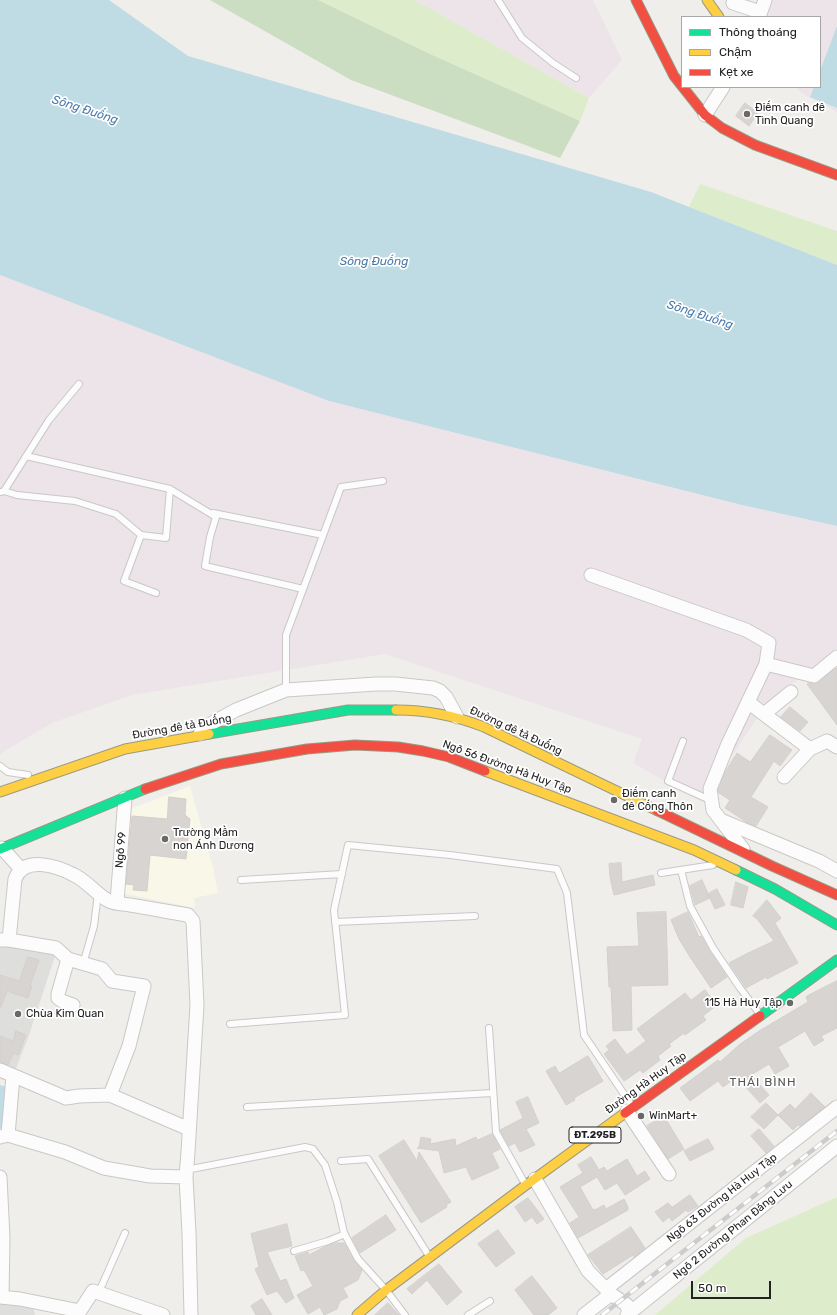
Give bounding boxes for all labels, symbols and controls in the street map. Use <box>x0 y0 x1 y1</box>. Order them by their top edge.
legend <box>681 16 821 88</box>
text: Thông thoáng <box>719 25 797 39</box>
text: Chậm <box>719 45 752 59</box>
text: Kẹt xe <box>719 65 754 79</box>
water label: Sông Đuống <box>50 93 120 127</box>
place label: Điếm canh đê Tình Quang <box>755 101 825 127</box>
marker: Điếm canh đê Tình Quang <box>742 109 752 119</box>
water label: Sông Đuống <box>340 255 408 269</box>
water label: Sông Đuống <box>665 298 735 332</box>
street label: Đường đê tả Đuống <box>468 704 564 758</box>
street label: Đường đê tả Đuống <box>131 712 233 742</box>
street label: Ngõ 56 Đường Hà Huy Tập <box>441 738 573 796</box>
place label: Điếm canh đê Cống Thôn <box>622 787 693 813</box>
marker: Điếm canh đê Cống Thôn <box>609 795 619 805</box>
place label: Trường Mầm non Ánh Dương <box>173 826 254 852</box>
street label: Ngõ 99 <box>113 831 129 869</box>
marker: Trường Mầm non Ánh Dương <box>160 834 170 844</box>
place label: 115 Hà Huy Tập <box>704 996 782 1010</box>
marker: 115 Hà Huy Tập <box>785 998 795 1008</box>
place label: Chùa Kim Quan <box>26 1007 104 1021</box>
marker: Chùa Kim Quan <box>13 1009 23 1019</box>
street label: Đường Hà Huy Tập <box>603 1049 689 1117</box>
district label: THÁI BÌNH <box>730 1076 796 1090</box>
place label: WinMart+ <box>649 1109 697 1123</box>
marker: WinMart+ <box>636 1111 646 1121</box>
road number: ĐT.295B <box>569 1127 621 1143</box>
street label: Ngõ 63 Đường Hà Huy Tập <box>664 1151 780 1245</box>
street label: Ngõ 2 Đường Phan Đăng Lưu <box>671 1178 795 1282</box>
scale bar <box>693 1273 773 1299</box>
text: 50 m <box>698 1281 726 1295</box>

